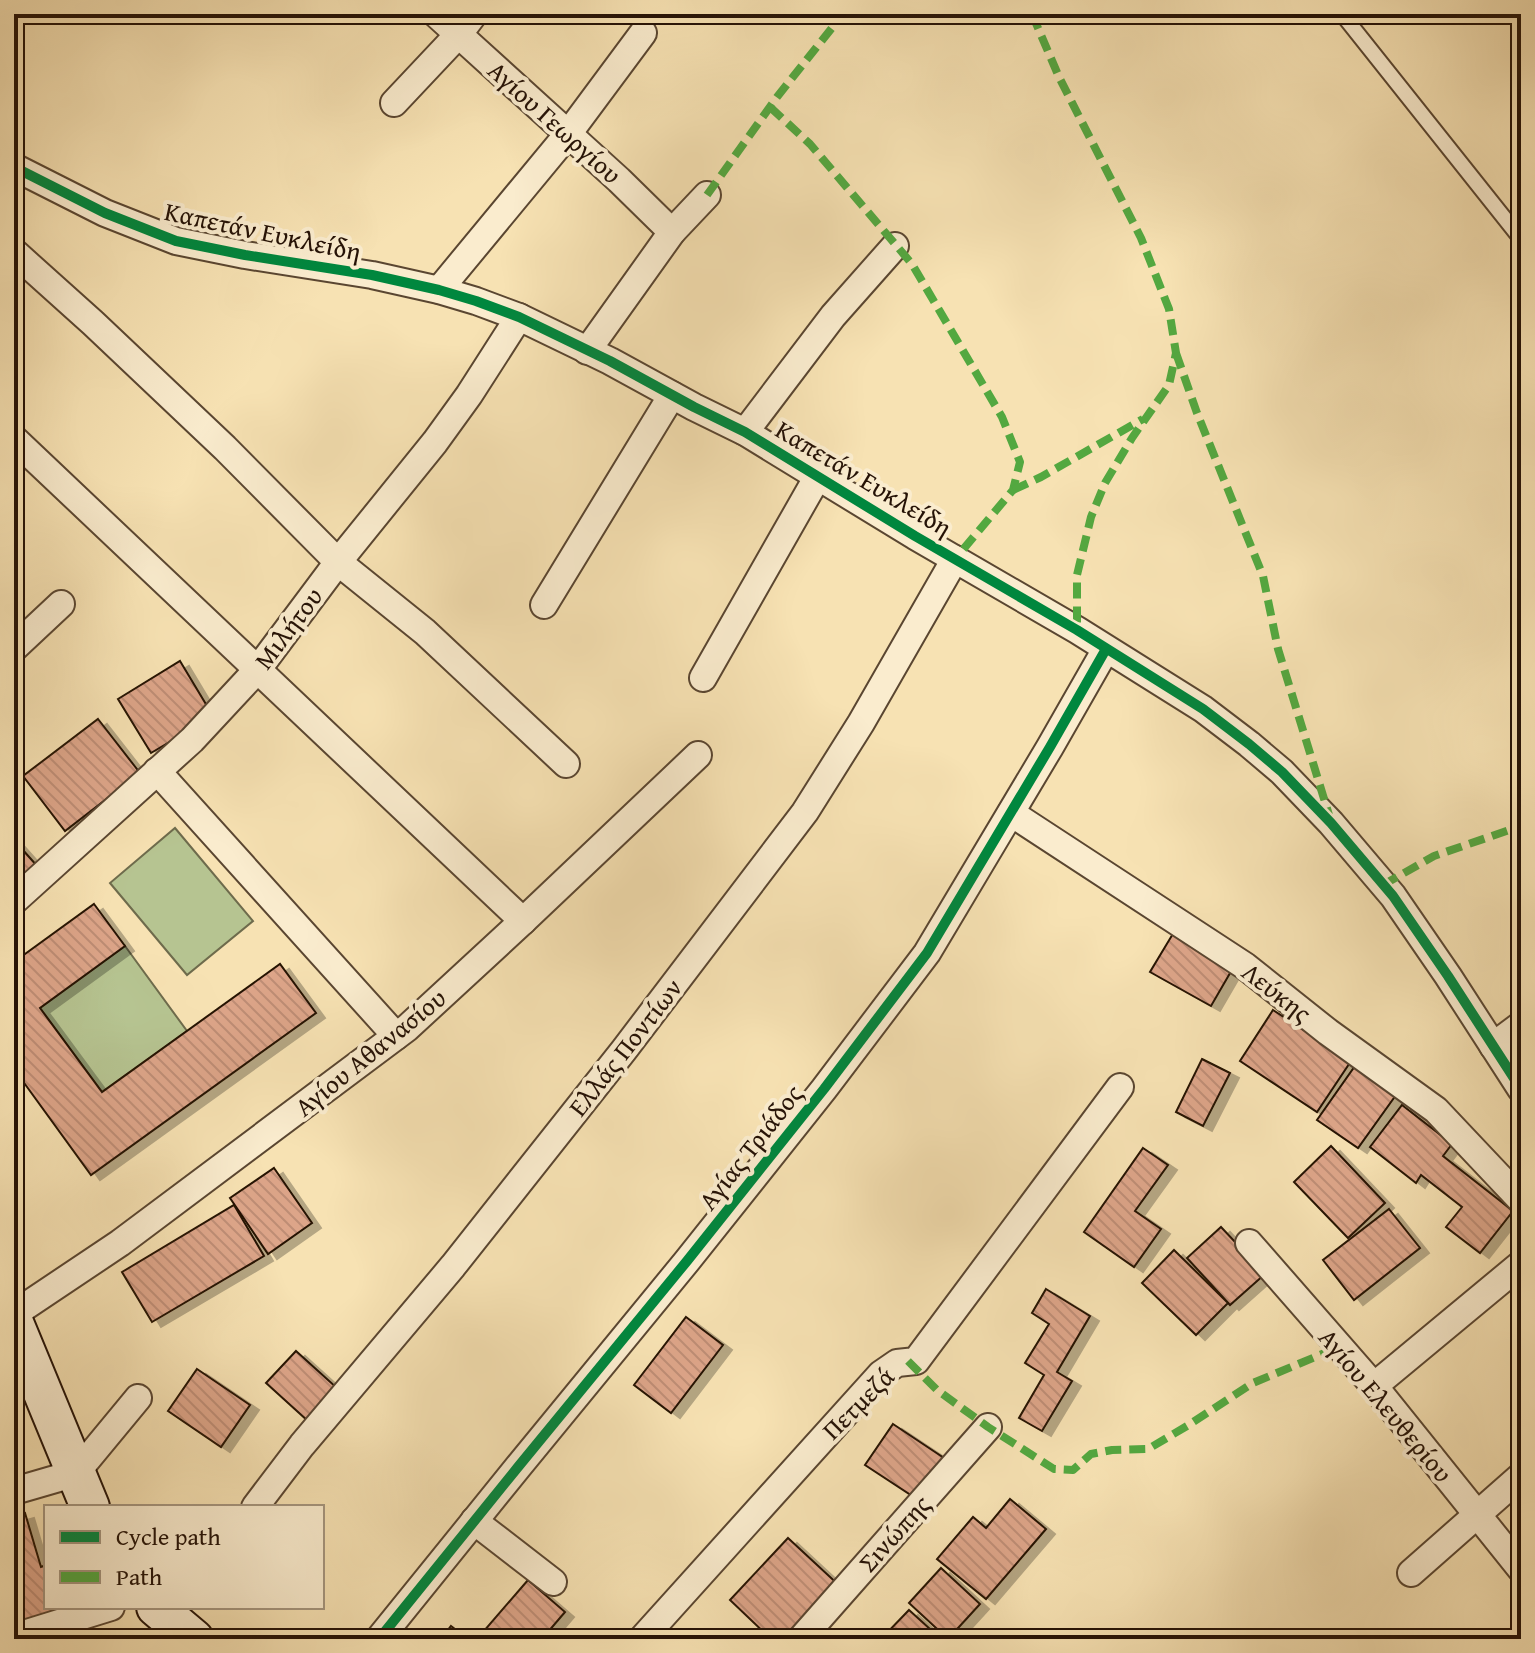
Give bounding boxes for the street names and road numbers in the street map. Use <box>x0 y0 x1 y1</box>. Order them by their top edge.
street label: Αγίου Γεωργίου <box>479 51 631 193</box>
street label: Καπετάν Ευκλείδη <box>161 191 365 271</box>
street label: Καπετάν Ευκλείδη <box>768 410 960 546</box>
street label: Μιλήτου <box>244 579 332 677</box>
street label: Λεύκης <box>1234 952 1320 1032</box>
street label: Ελλάς Ποντίων <box>559 970 691 1124</box>
street label: Αγίου Αθανασίου <box>286 979 454 1125</box>
street label: Αγίας Τριάδος <box>688 1076 812 1218</box>
street label: Αγίου Ελευθερίου <box>1310 1319 1462 1491</box>
street label: Πετμεζά <box>813 1358 903 1448</box>
street label: Σινώπης <box>849 1486 939 1580</box>

